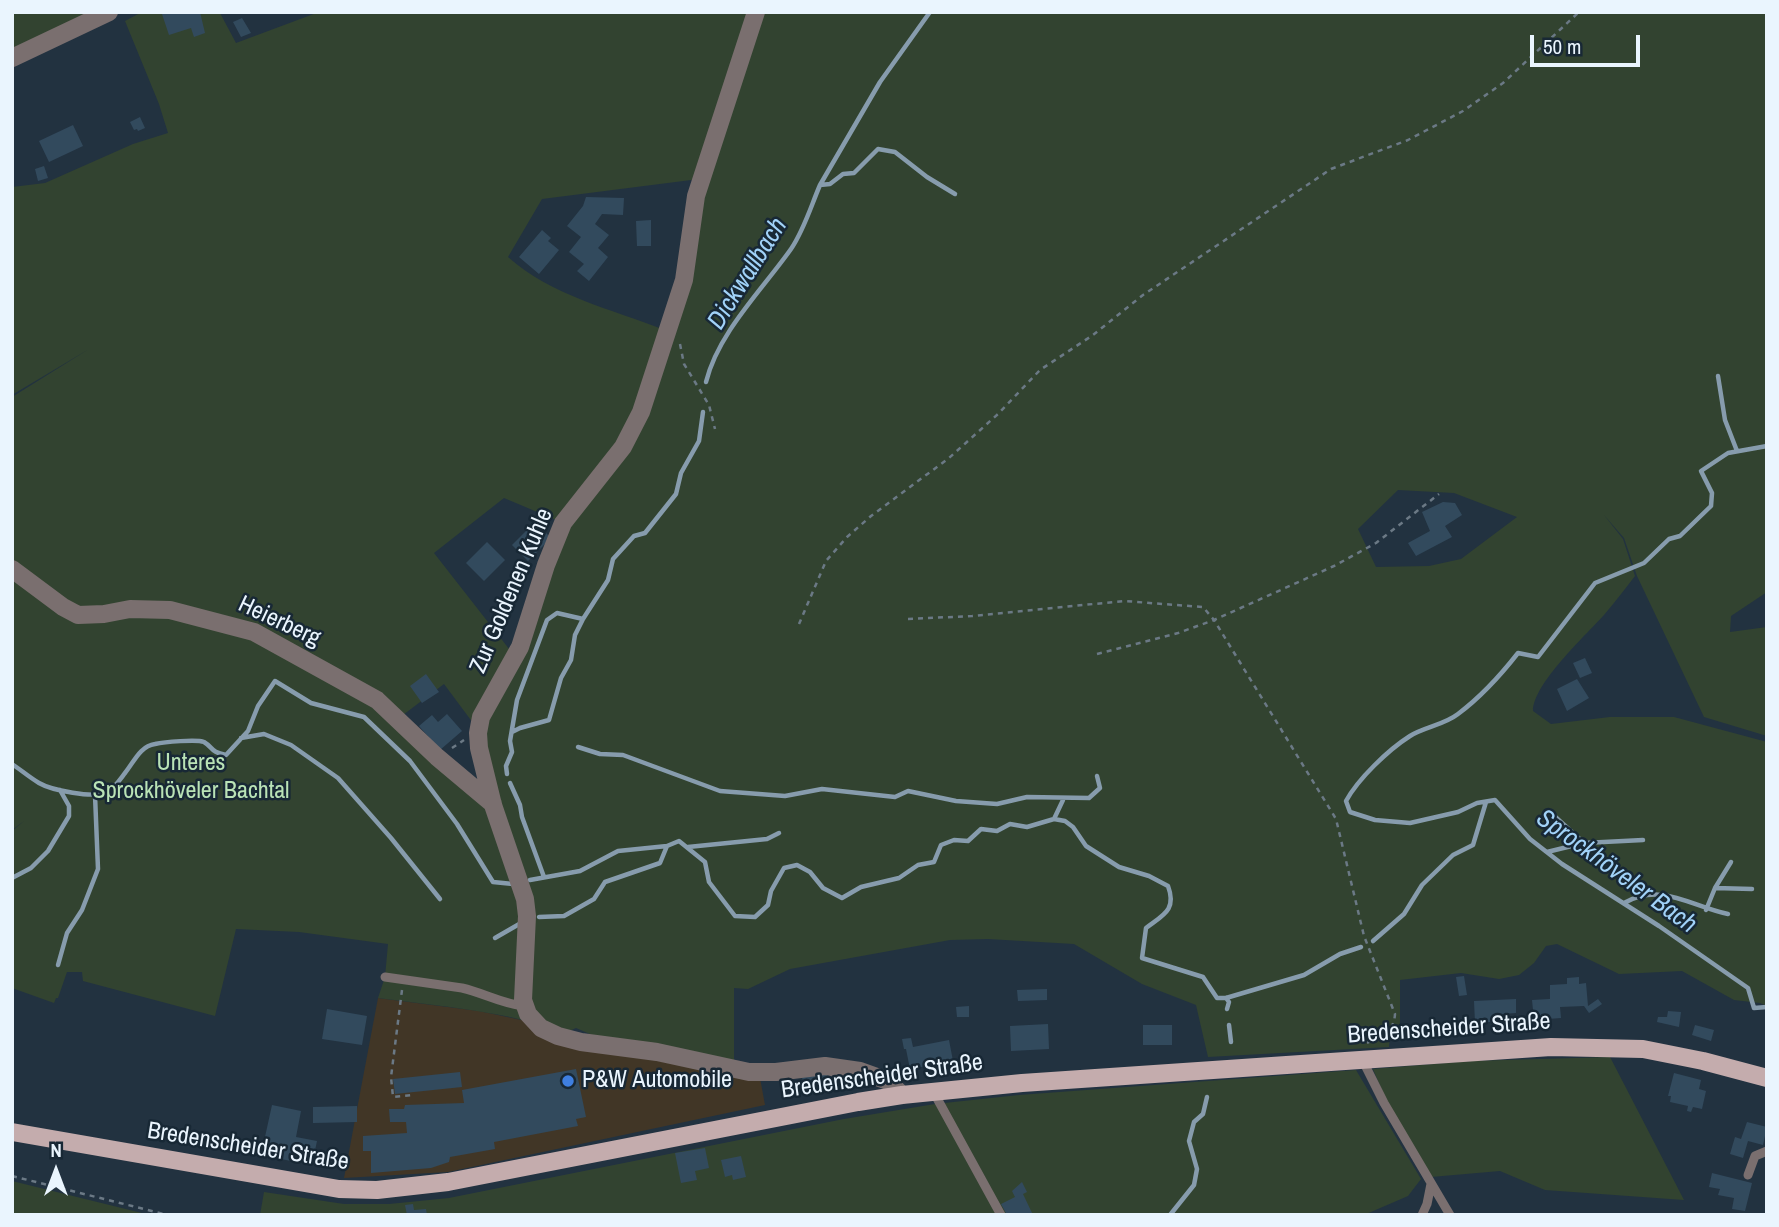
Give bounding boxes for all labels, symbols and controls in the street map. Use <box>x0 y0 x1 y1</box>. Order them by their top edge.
scale bar <box>1534 21 1644 65</box>
text: 50 m <box>1543 32 1581 61</box>
water label: Dickwallbach <box>701 212 795 336</box>
street label: Zur Goldenen Kuhle <box>464 504 560 678</box>
street label: Heierberg <box>233 590 325 654</box>
park label: Unteres Sprockhöveler Bachtal <box>93 750 289 806</box>
water label: Sprockhöveler Bach <box>1530 803 1702 941</box>
street label: Bredenscheider Straße <box>1347 1008 1551 1050</box>
street label: Bredenscheider Straße <box>779 1049 985 1105</box>
place label: P&W Automobile <box>582 1067 732 1095</box>
marker: P&W Automobile <box>560 1073 576 1089</box>
street label: Bredenscheider Straße <box>145 1117 351 1177</box>
north arrow <box>21 1136 91 1206</box>
text: N <box>50 1137 62 1163</box>

